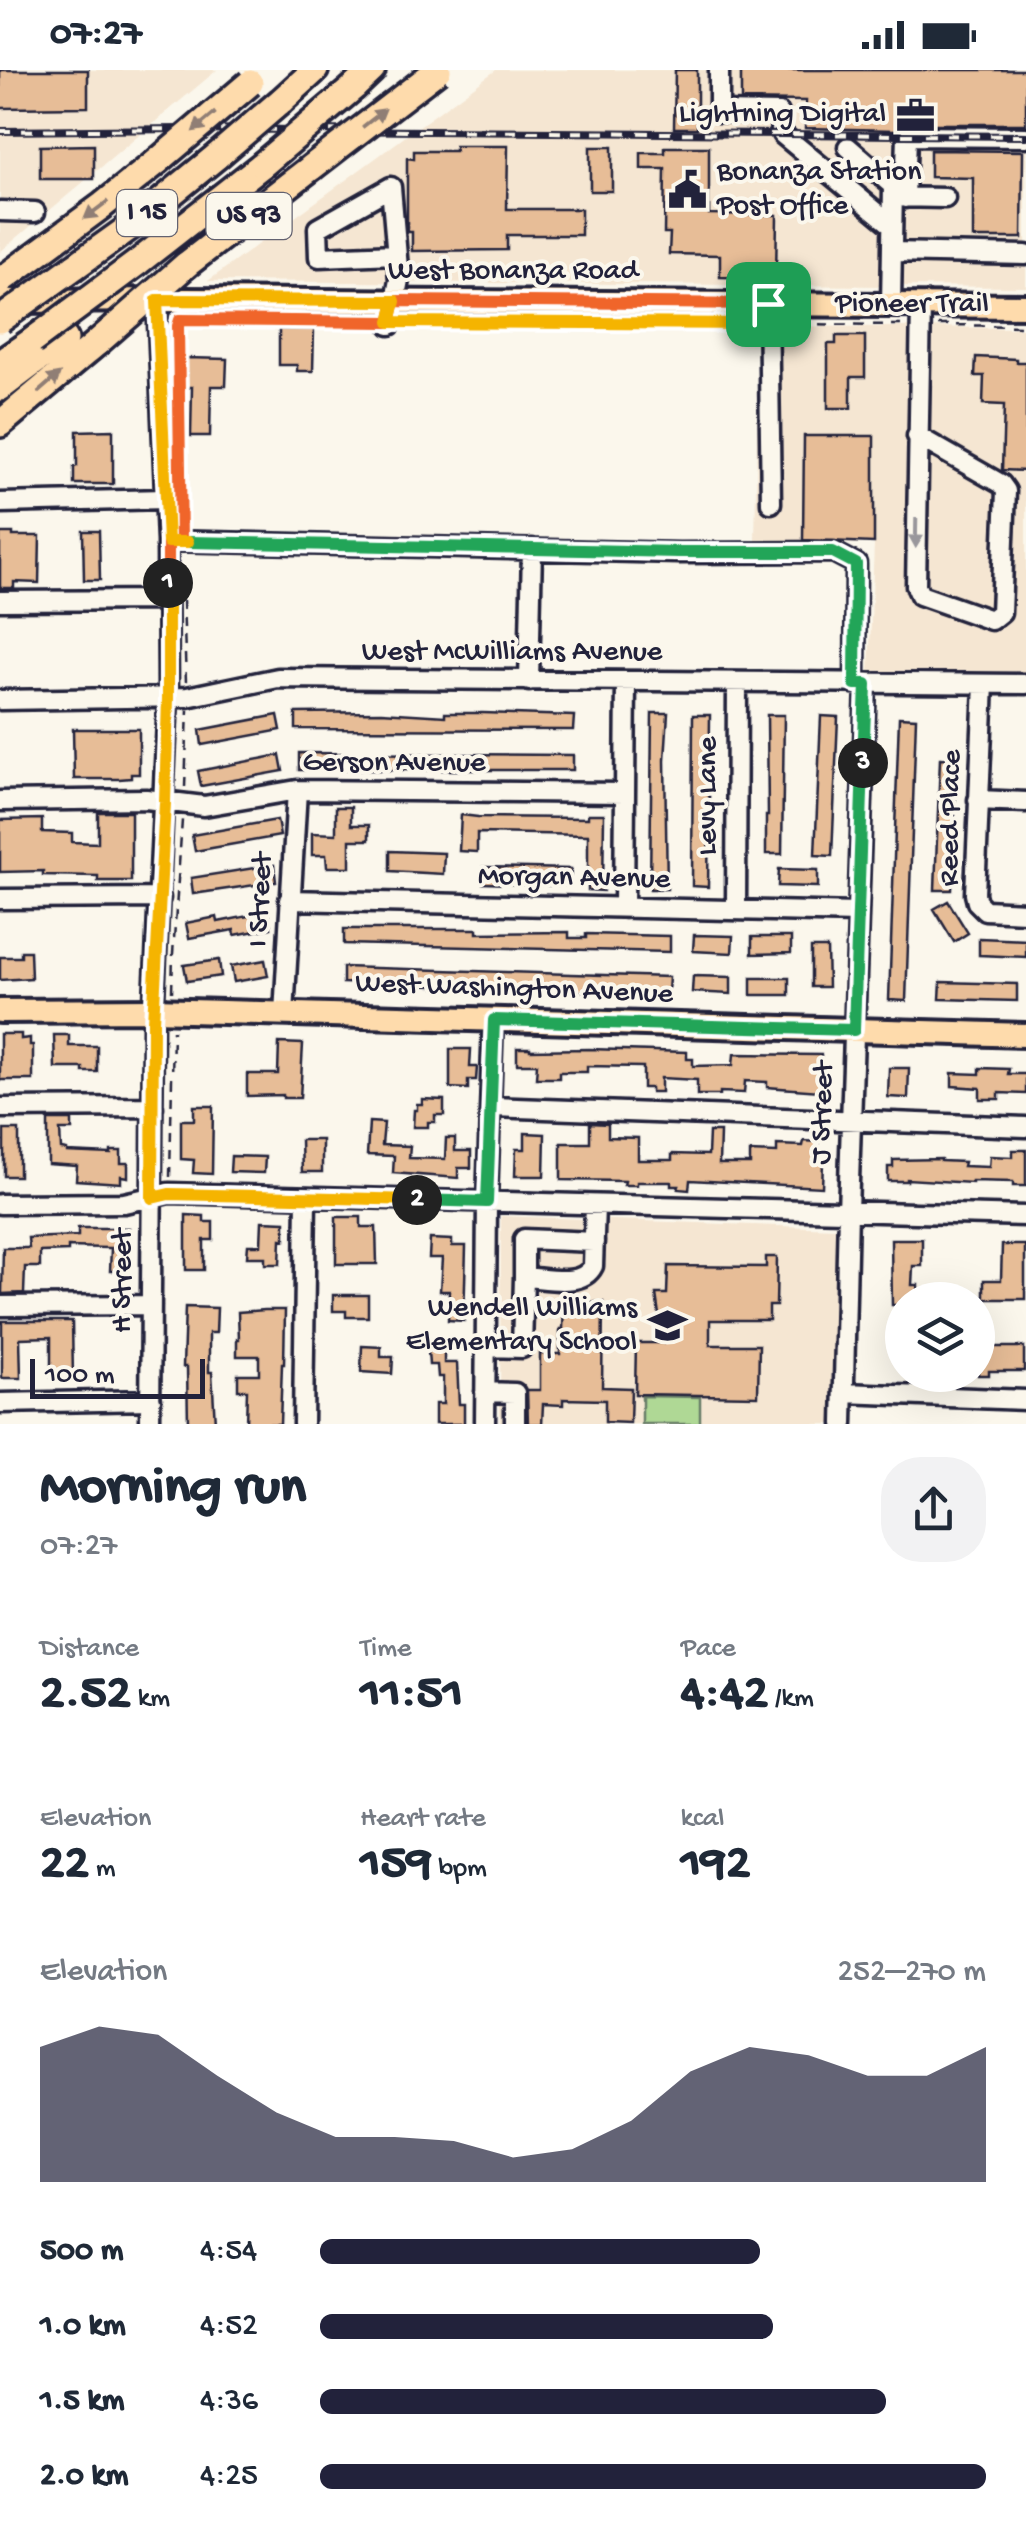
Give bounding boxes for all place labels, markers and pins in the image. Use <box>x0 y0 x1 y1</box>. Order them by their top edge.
office icon: Lightning Digital <box>895 94 937 136</box>
place label: Lightning Digital <box>679 98 886 133</box>
place label: Bonanza Station Post Office <box>716 156 921 225</box>
public building icon: Bonanza Station Post Office <box>666 169 708 211</box>
pin <box>726 262 811 347</box>
pin: 1 <box>143 558 193 608</box>
pin: 3 <box>838 738 888 788</box>
pin: 2 <box>392 1175 442 1225</box>
place label: Wendell Williams Elementary School <box>406 1292 638 1361</box>
school or university icon: Wendell Williams Elementary School <box>646 1305 688 1347</box>

